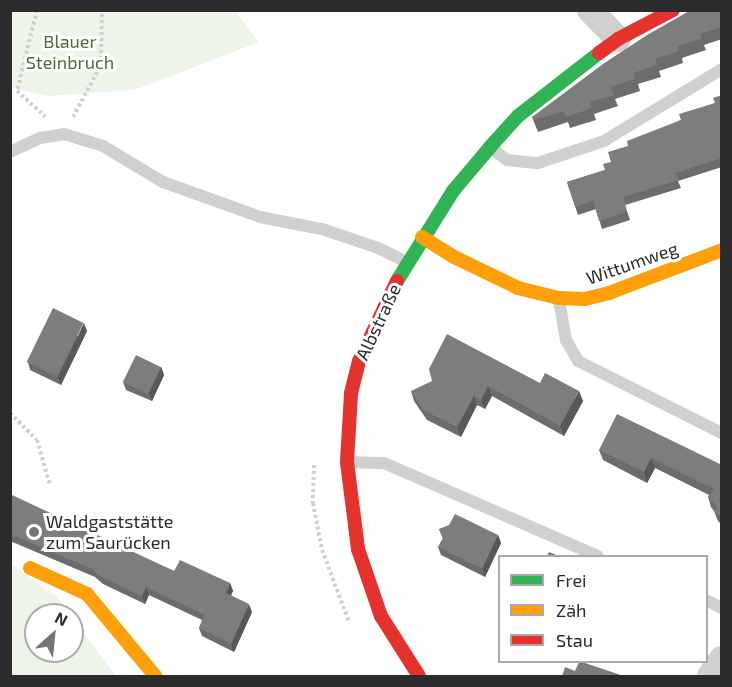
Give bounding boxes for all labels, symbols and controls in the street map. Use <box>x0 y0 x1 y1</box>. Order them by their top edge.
park label: Blauer Steinbruch <box>26 31 114 74</box>
street label: Wittumweg <box>583 237 681 289</box>
street label: Albstraße <box>351 280 405 364</box>
place label: Waldgaststätte zum Saurücken <box>46 511 173 554</box>
marker: Waldgaststätte zum Saurücken <box>27 525 41 539</box>
legend <box>498 555 708 663</box>
text: Frei <box>556 569 587 591</box>
text: Zäh <box>556 599 587 621</box>
north arrow <box>24 603 84 663</box>
text: N <box>52 607 71 629</box>
text: Stau <box>556 629 593 651</box>

